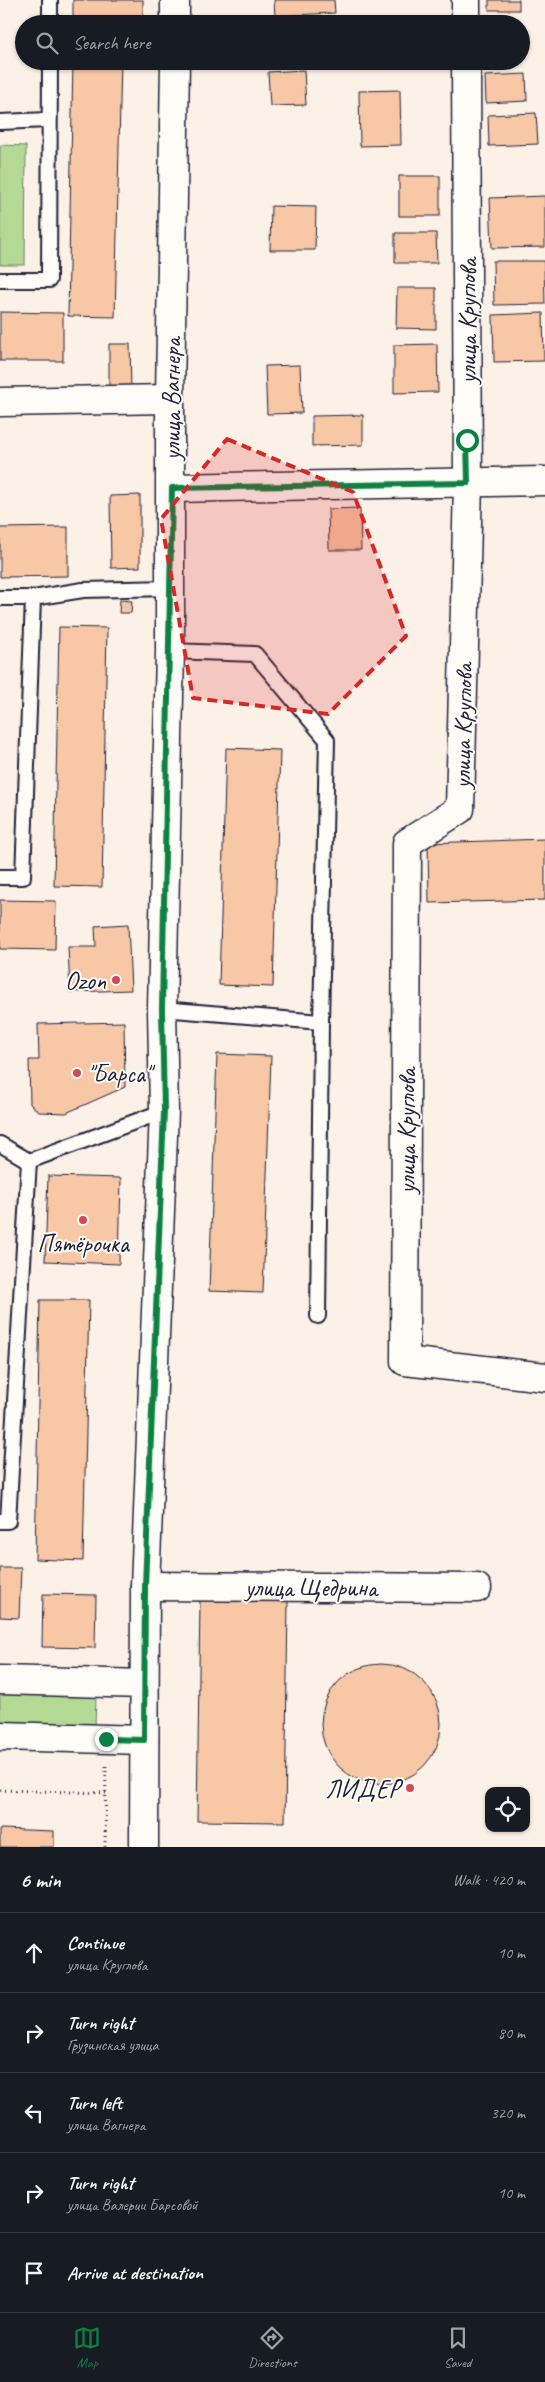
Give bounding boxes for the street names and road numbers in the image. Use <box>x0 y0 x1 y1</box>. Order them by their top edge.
street label: улица Круглова <box>452 256 484 386</box>
street label: улица Вагнера <box>156 335 188 462</box>
street label: улица Круглова <box>446 660 480 791</box>
street label: улица Круглова <box>391 1066 423 1196</box>
street label: улица Щедрина <box>243 1572 380 1604</box>

